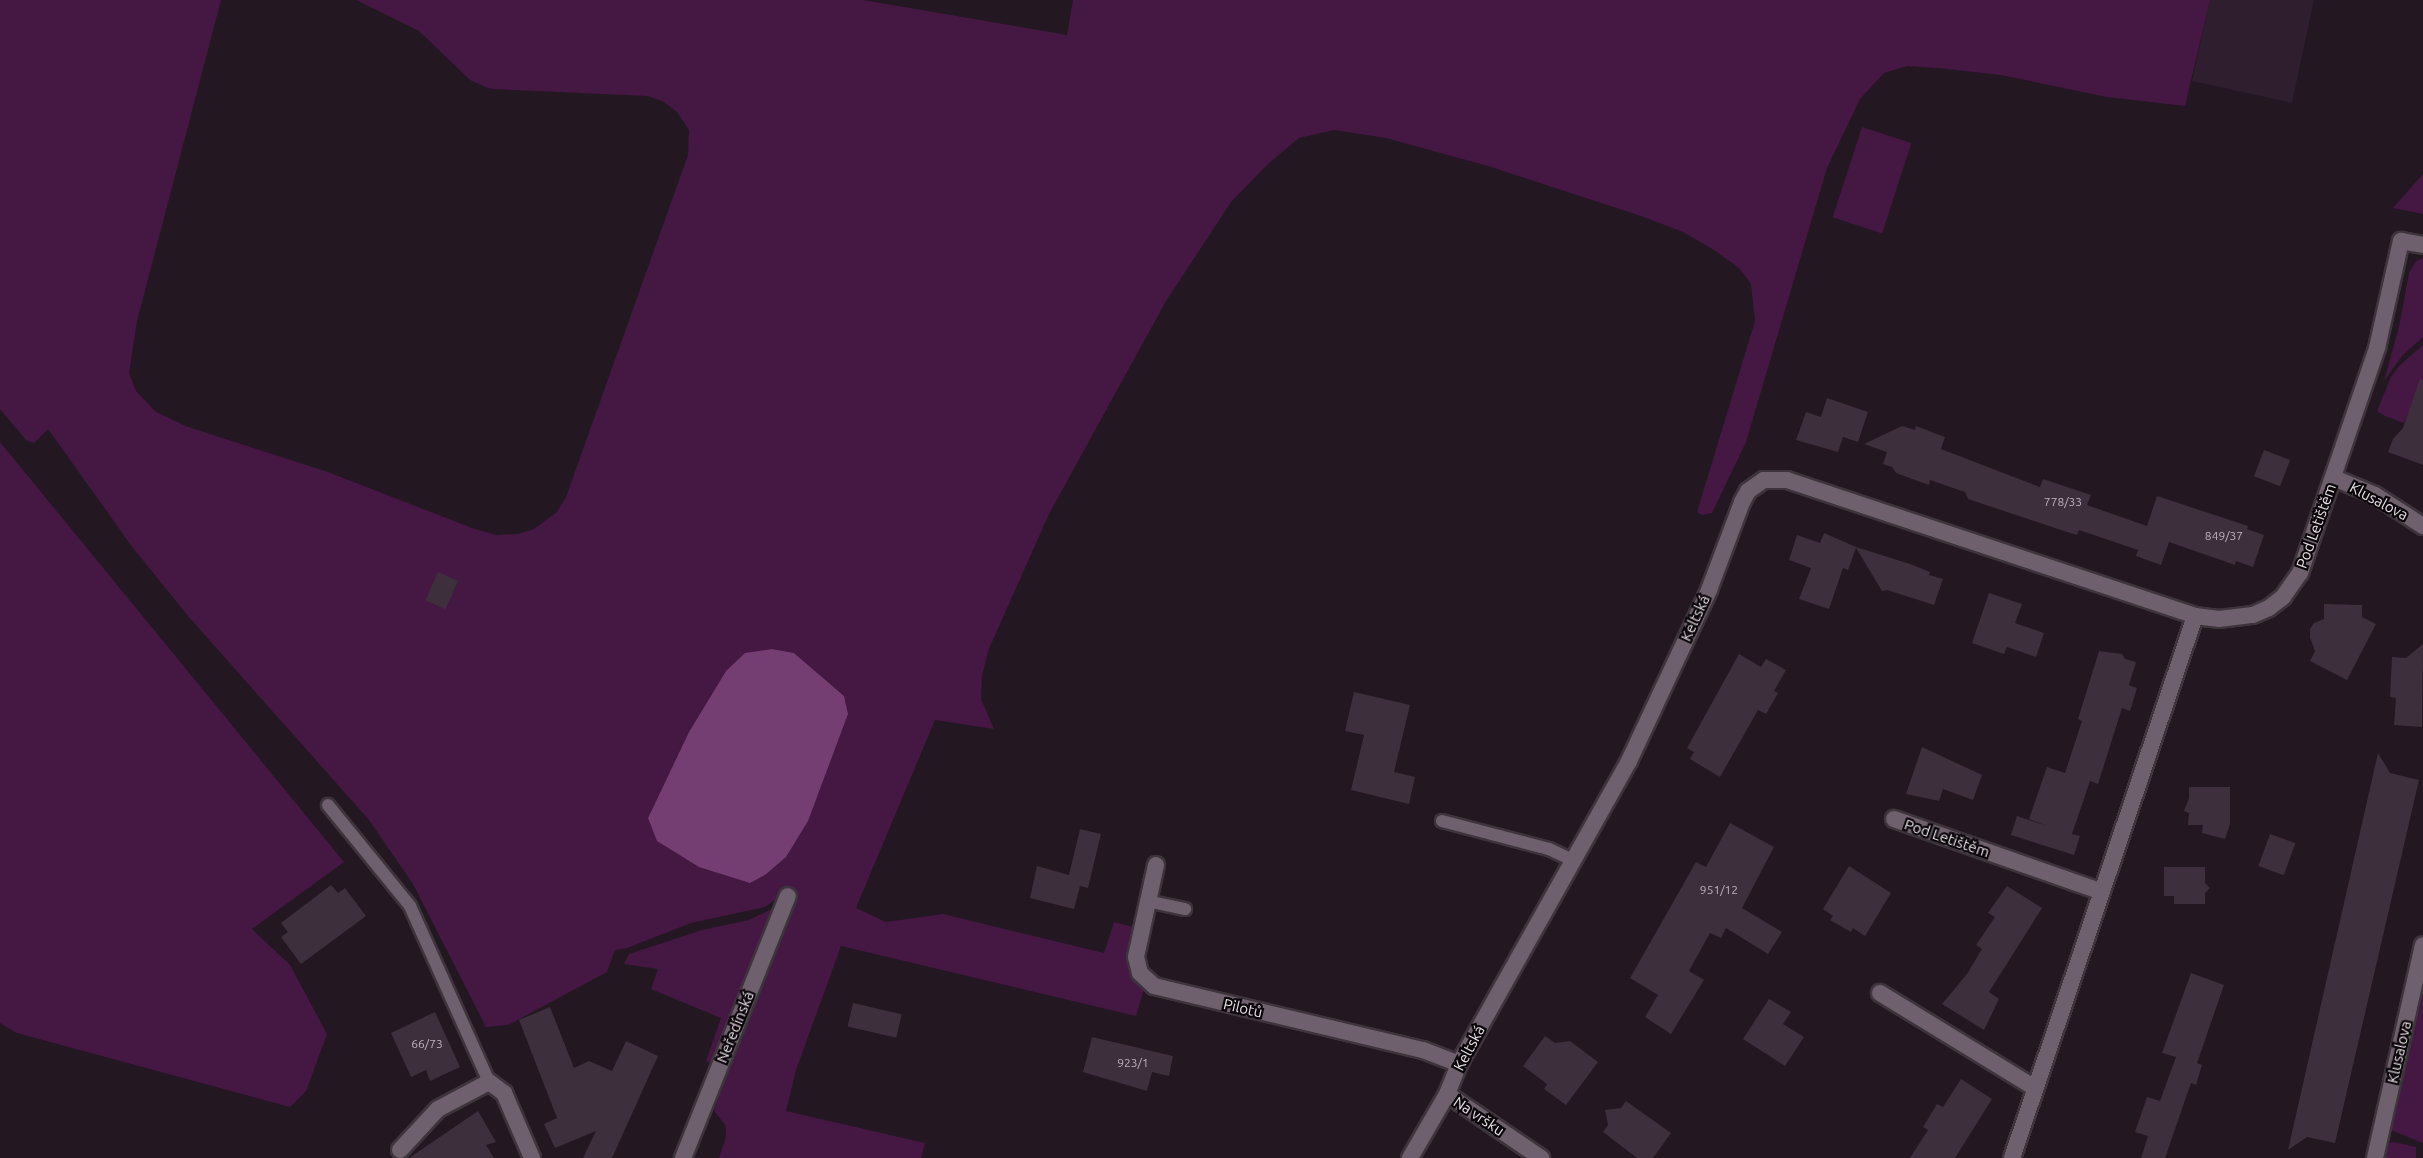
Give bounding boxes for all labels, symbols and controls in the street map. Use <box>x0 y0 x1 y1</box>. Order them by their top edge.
street label: Klusalova <box>2347 478 2411 524</box>
street label: Pod Letištěm <box>2292 481 2340 571</box>
house number: 778/33 <box>2044 495 2082 509</box>
house number: 849/37 <box>2205 529 2243 543</box>
street label: Keltská <box>1677 592 1713 644</box>
street label: Pod Letištěm <box>1902 815 1992 861</box>
house number: 951/12 <box>1700 883 1738 897</box>
street label: Neředínská <box>712 989 758 1065</box>
street label: Pilotů <box>1222 995 1264 1021</box>
street label: Klusalova <box>2383 1019 2415 1085</box>
street label: Keltská <box>1450 1022 1488 1074</box>
house number: 66/73 <box>411 1037 443 1051</box>
house number: 923/1 <box>1117 1056 1149 1070</box>
street label: Na vršku <box>1450 1092 1508 1140</box>

